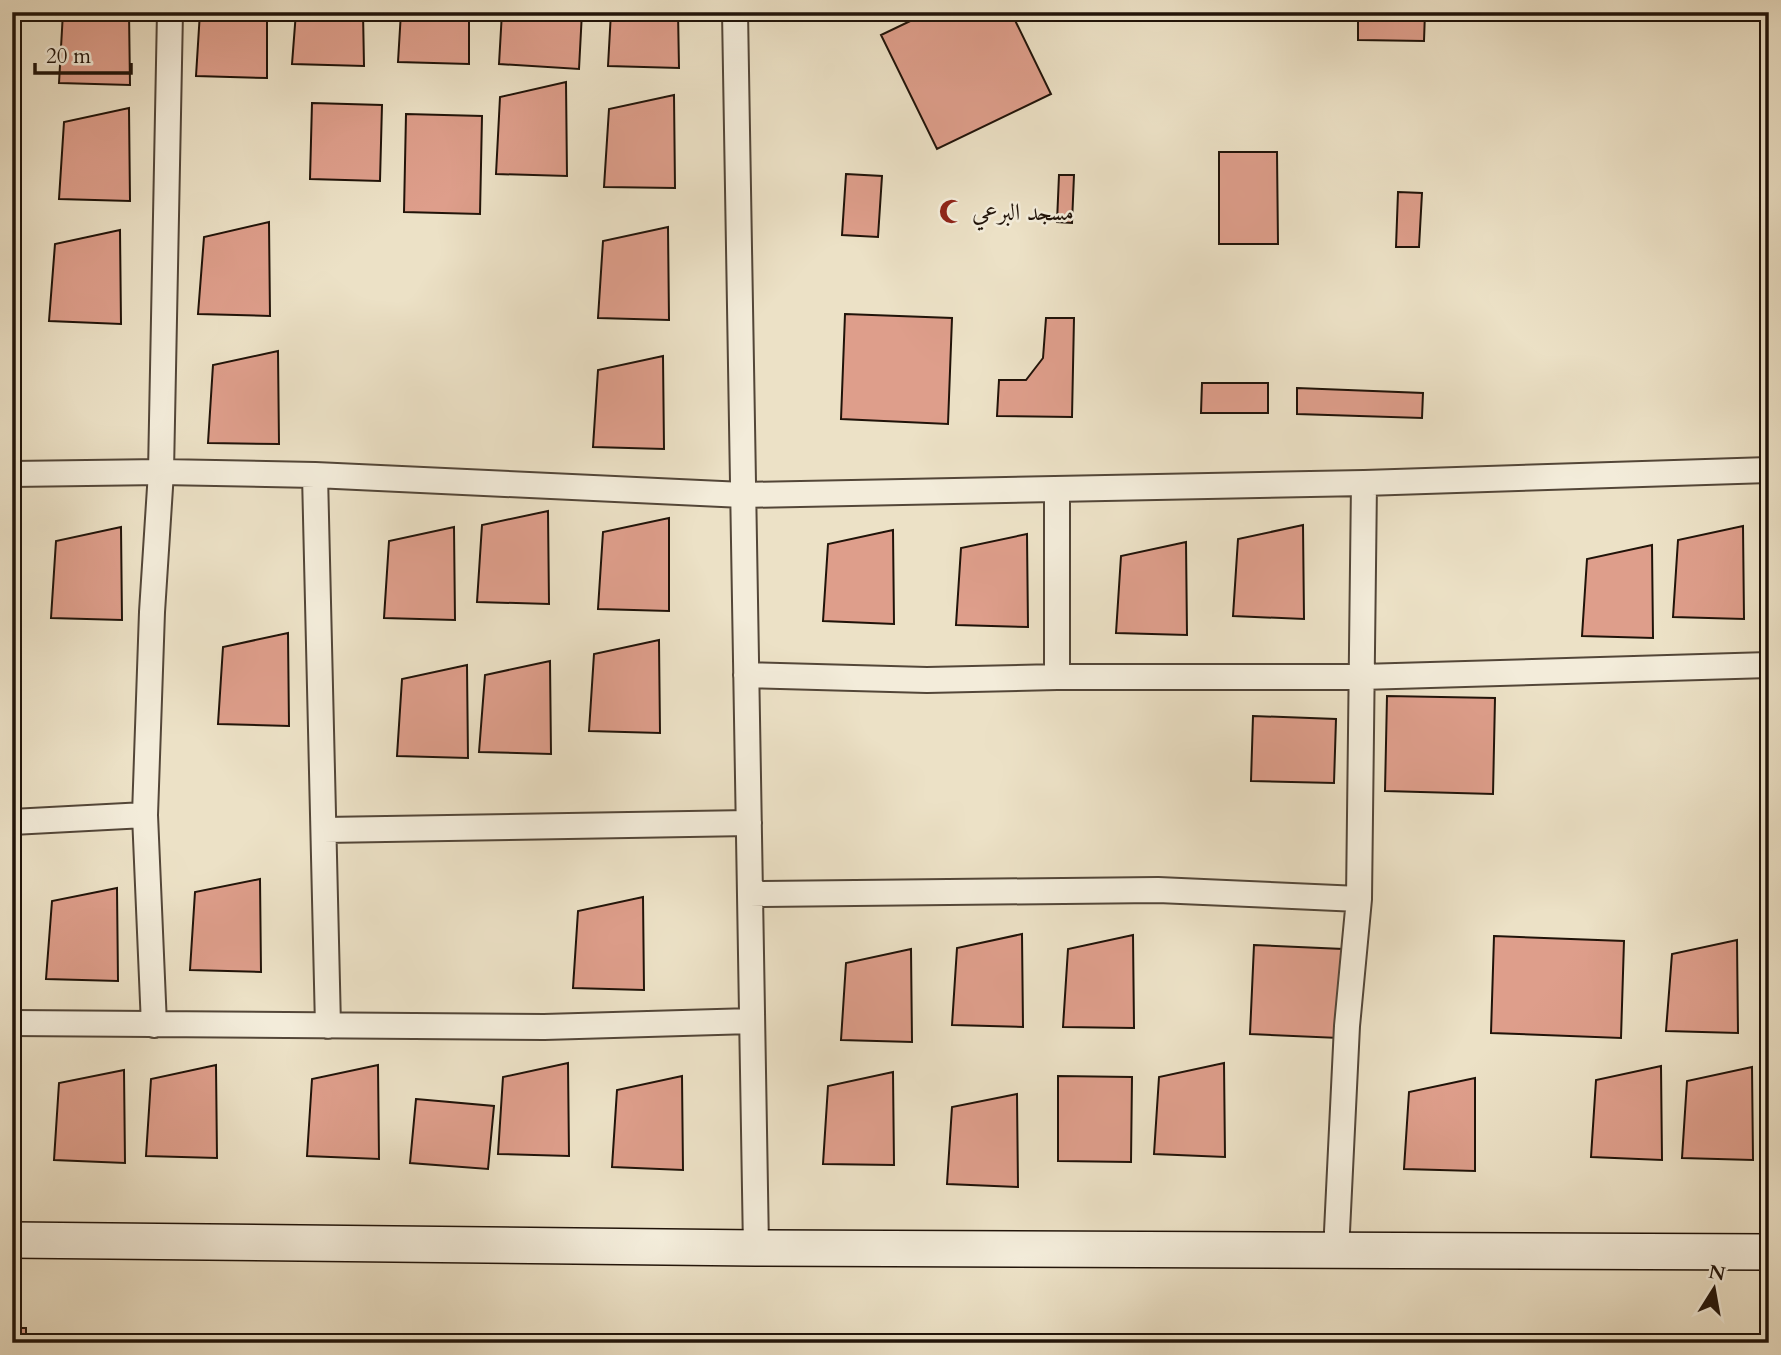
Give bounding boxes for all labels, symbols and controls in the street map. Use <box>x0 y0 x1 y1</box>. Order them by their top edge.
scale bar <box>35 32 131 76</box>
text: 20 m <box>46 42 91 71</box>
place label: مسجد البرعي <box>972 196 1074 231</box>
mosque icon: مسجد البرعي <box>938 198 966 226</box>
north arrow <box>1680 1254 1750 1324</box>
text: N <box>1706 1259 1728 1288</box>

